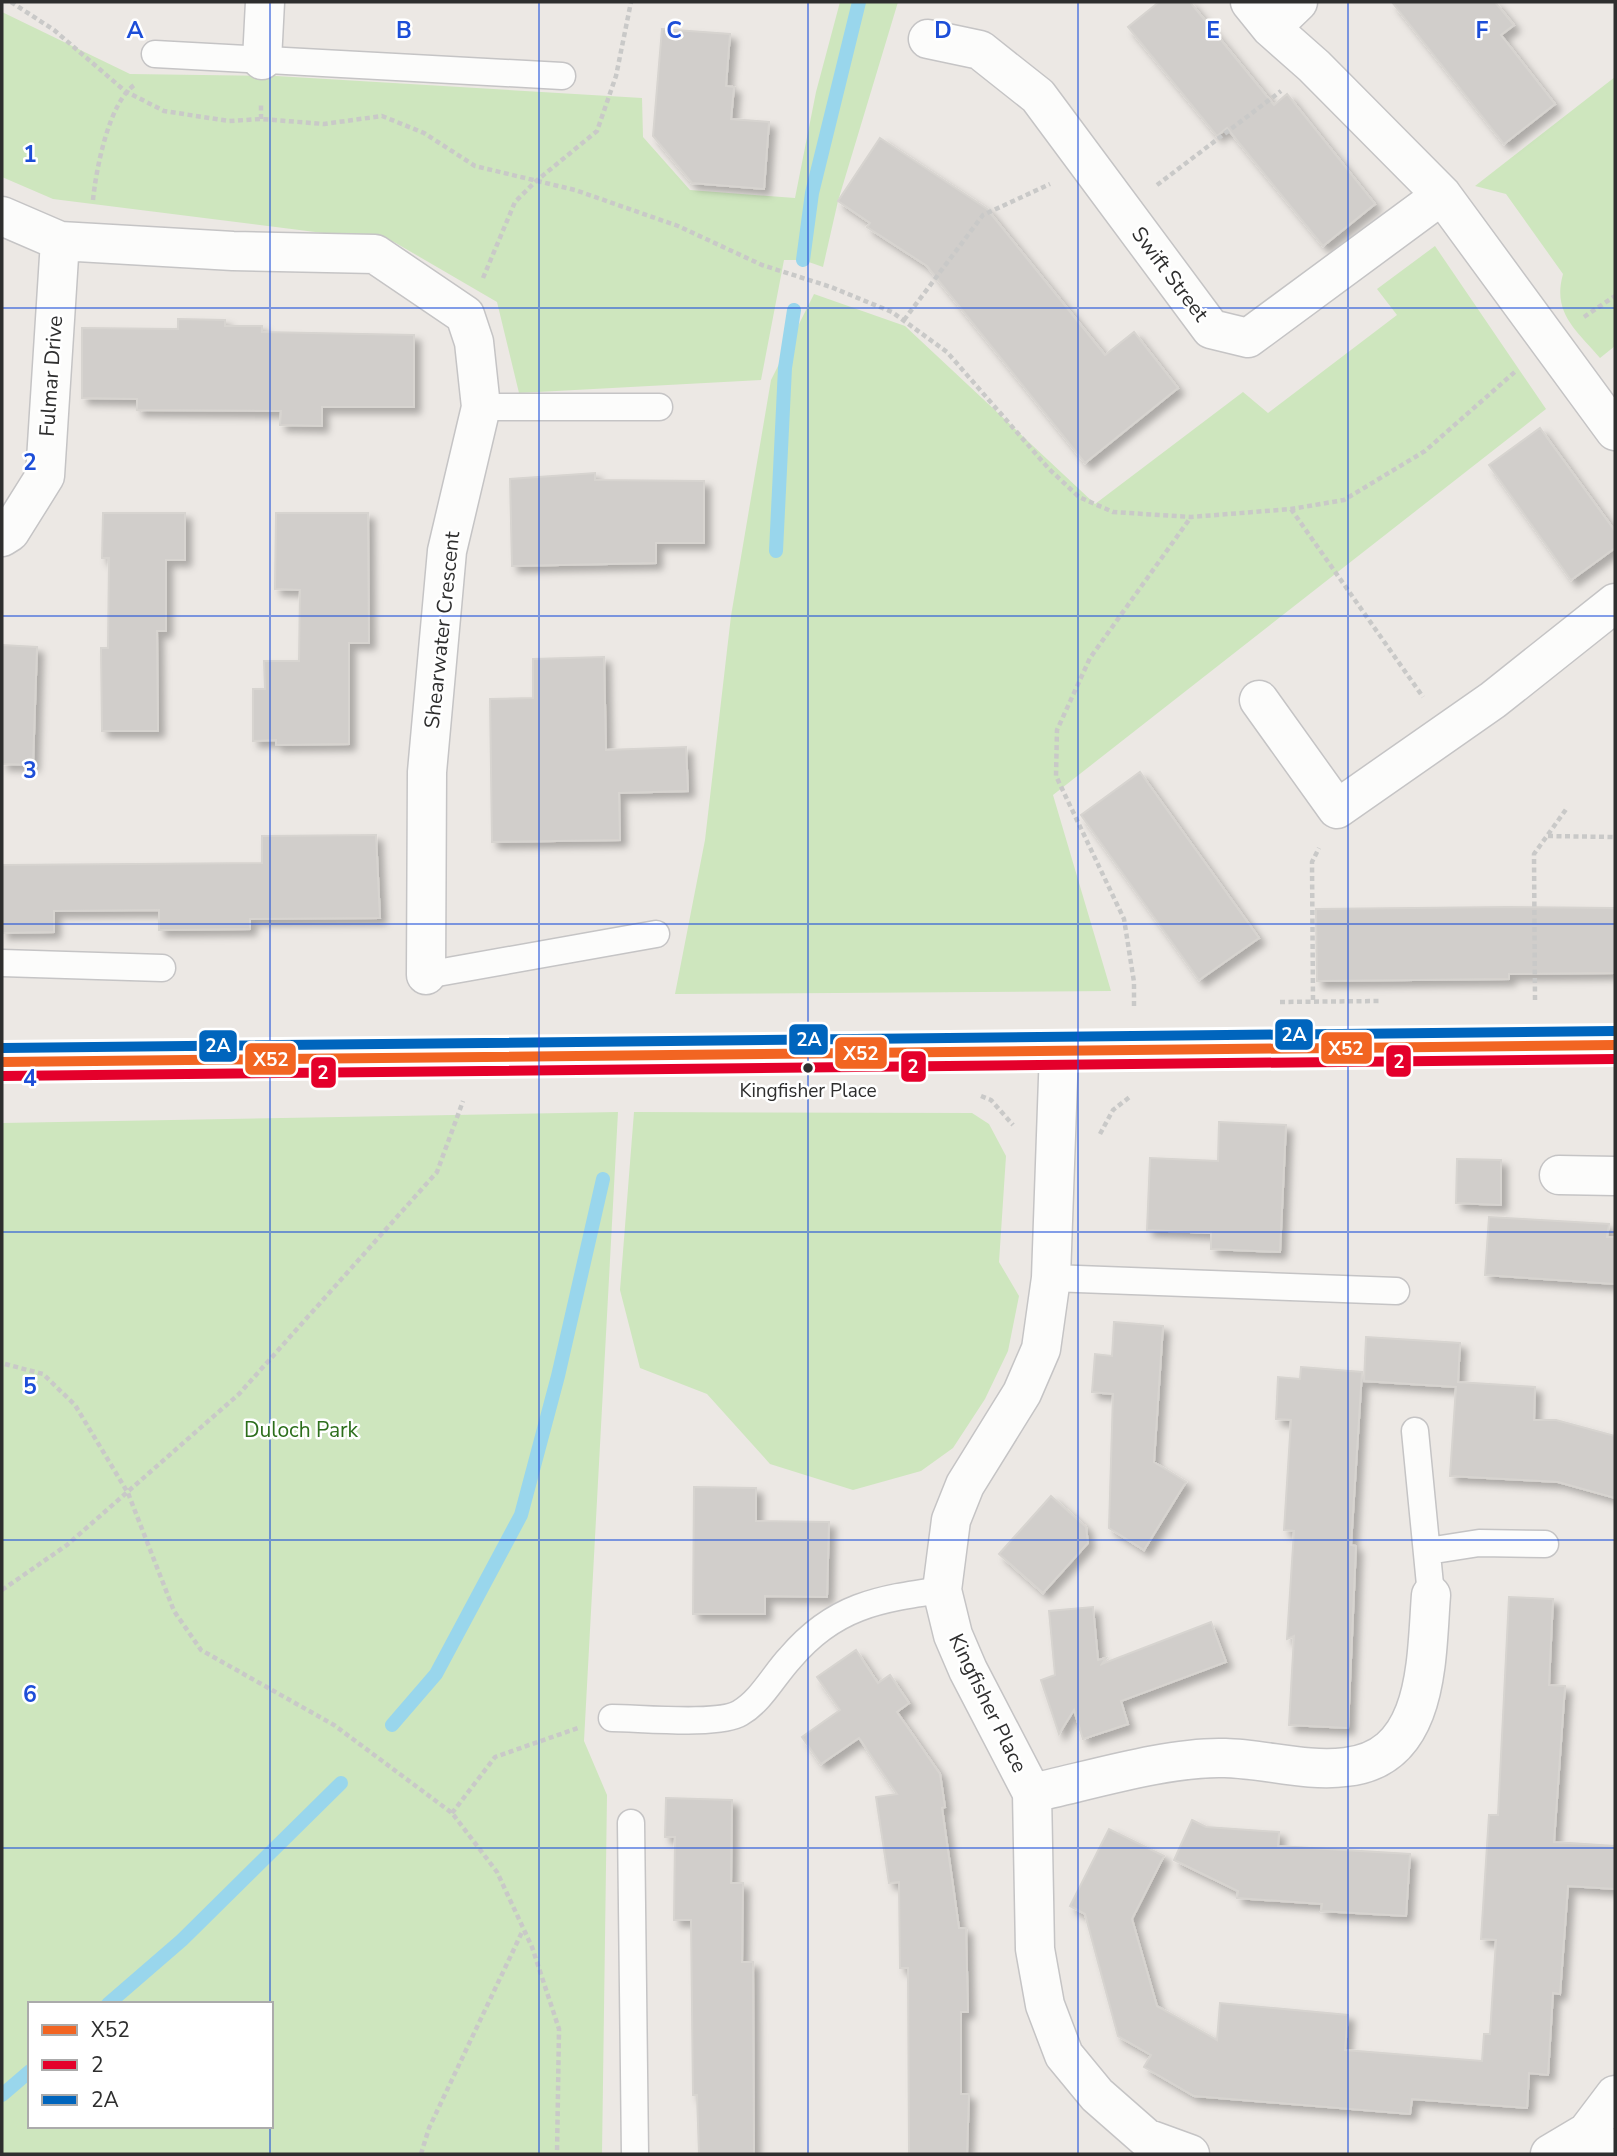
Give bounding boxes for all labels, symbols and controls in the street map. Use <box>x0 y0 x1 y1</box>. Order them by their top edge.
text: A <box>126 15 144 46</box>
text: B <box>396 15 412 46</box>
text: C <box>666 15 682 46</box>
text: D <box>934 15 952 46</box>
text: E <box>1206 15 1220 46</box>
text: F <box>1476 15 1489 46</box>
text: 1 <box>23 139 37 170</box>
street label: Swift Street <box>1125 221 1215 328</box>
street label: Fulmar Drive <box>33 315 69 437</box>
text: 2 <box>23 447 37 478</box>
street label: Shearwater Crescent <box>418 529 466 730</box>
text: 3 <box>23 755 37 786</box>
line badge: 2A <box>1274 1018 1314 1051</box>
text: 2A <box>1281 1022 1308 1048</box>
line badge: 2A <box>788 1023 829 1056</box>
text: 2A <box>796 1027 823 1053</box>
line badge: 2A <box>198 1029 238 1063</box>
line badge: X52 <box>1320 1031 1373 1065</box>
text: 2A <box>205 1033 232 1059</box>
line badge: X52 <box>834 1036 888 1070</box>
text: X52 <box>1327 1036 1364 1062</box>
text: X52 <box>842 1041 879 1067</box>
line badge: X52 <box>244 1042 297 1076</box>
line badge: 2 <box>1385 1044 1412 1078</box>
text: X52 <box>252 1047 289 1073</box>
text: 2 <box>1393 1049 1405 1075</box>
line badge: 2 <box>900 1050 927 1083</box>
text: 2 <box>907 1054 919 1080</box>
line badge: 2 <box>310 1056 337 1089</box>
text: 2 <box>317 1060 329 1086</box>
marker: Kingfisher Place <box>801 1061 815 1075</box>
text: 4 <box>23 1063 37 1094</box>
place label: Kingfisher Place <box>740 1078 877 1104</box>
text: 5 <box>23 1371 37 1402</box>
park label: Duloch Park <box>244 1416 359 1444</box>
street label: Kingfisher Place <box>942 1629 1034 1777</box>
text: 6 <box>23 1679 37 1710</box>
legend <box>28 2002 273 2128</box>
text: X52 <box>91 2016 130 2044</box>
text: 2 <box>91 2051 104 2079</box>
text: 2A <box>91 2086 119 2114</box>

